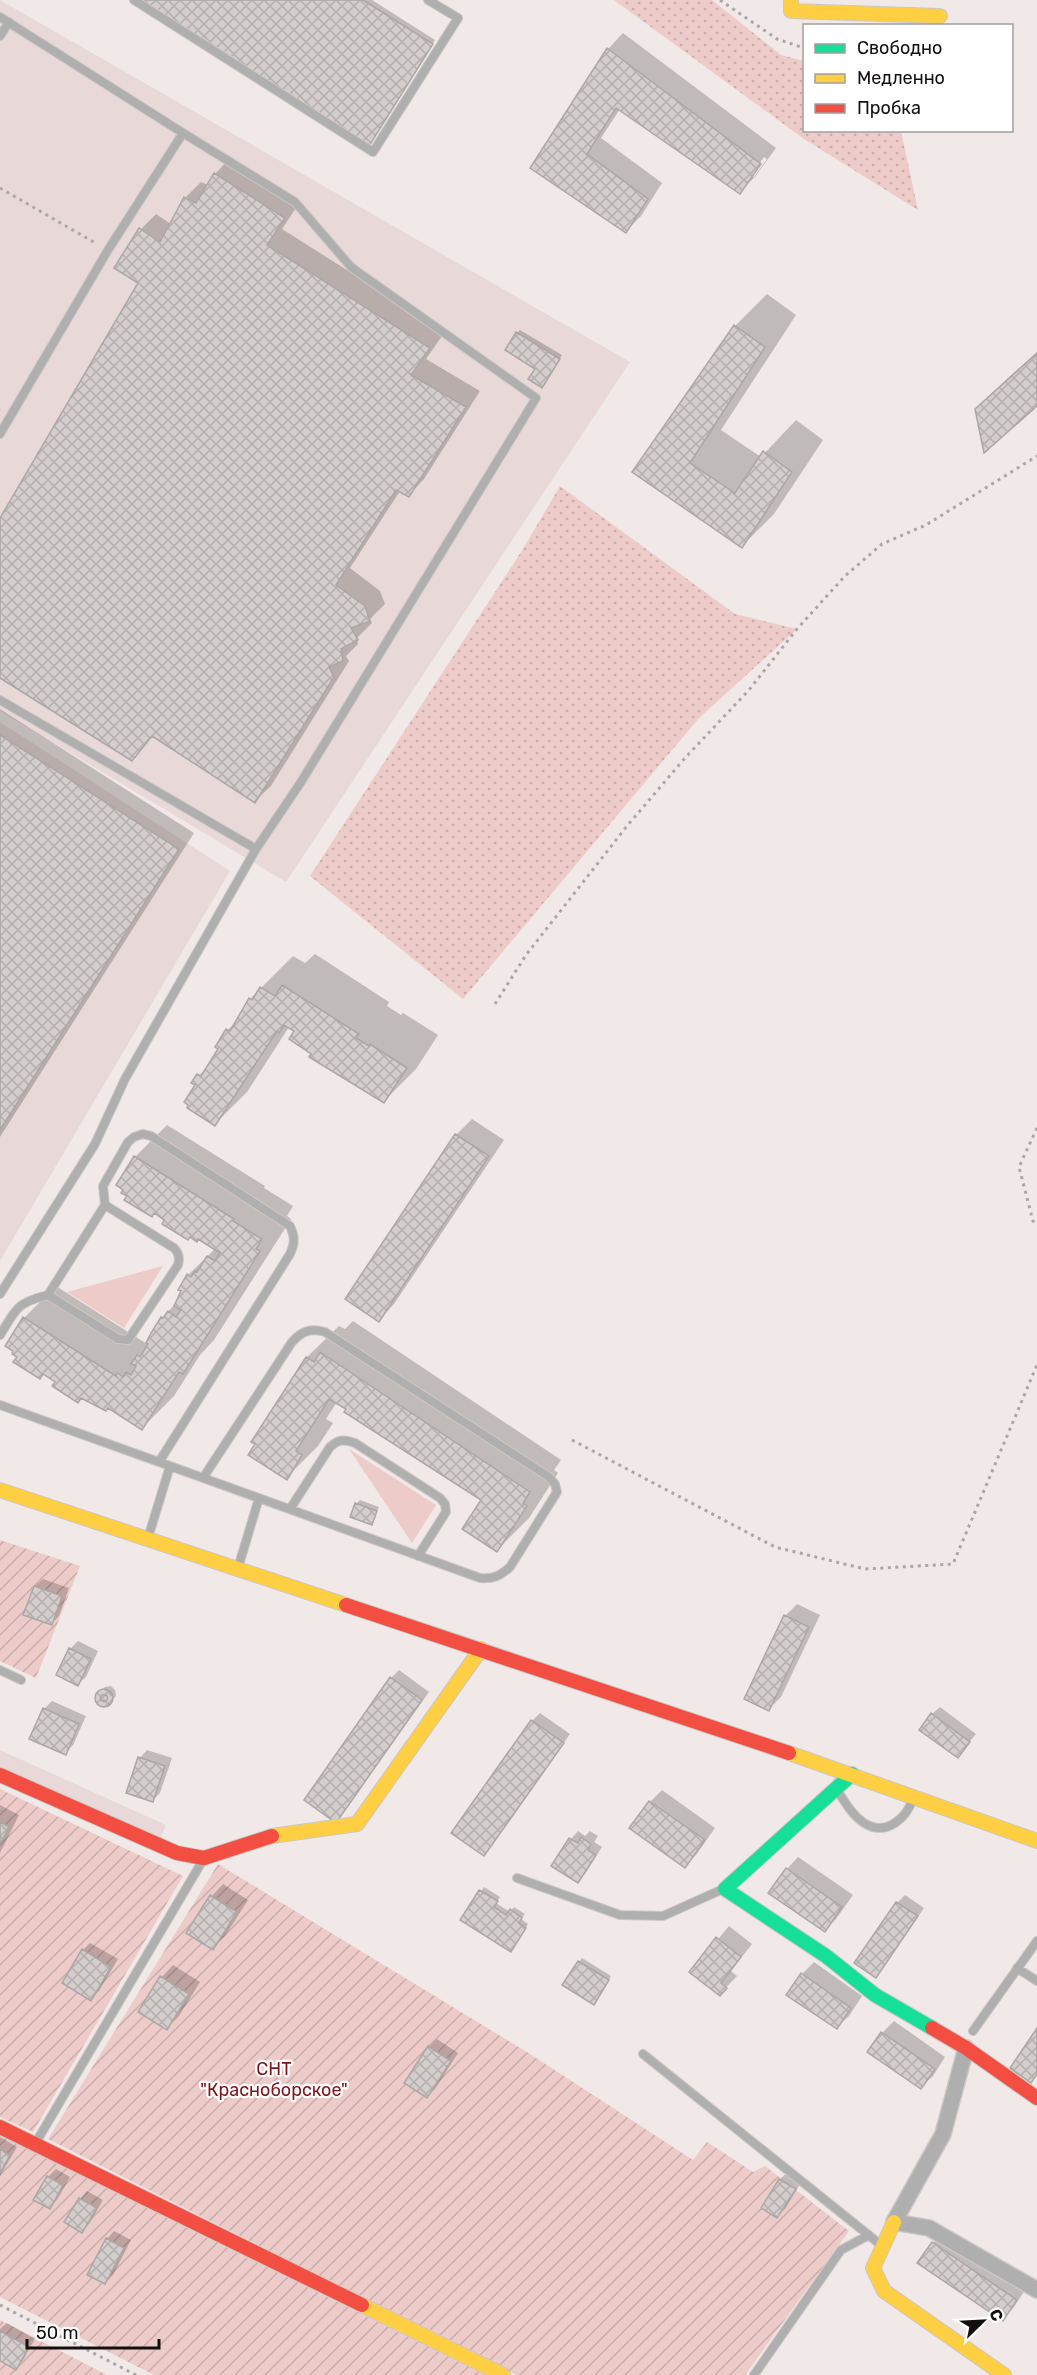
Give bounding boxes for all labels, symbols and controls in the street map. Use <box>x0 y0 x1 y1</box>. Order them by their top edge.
legend <box>803 24 1013 132</box>
text: Свободно <box>857 37 942 59</box>
text: Медленно <box>857 67 945 89</box>
text: Пробка <box>857 97 921 119</box>
park label: СНТ "Красноборское" <box>200 2058 348 2101</box>
north arrow <box>953 2291 1013 2351</box>
text: С <box>985 2306 1007 2324</box>
scale bar <box>27 2312 159 2350</box>
text: 50 m <box>36 2322 79 2344</box>

